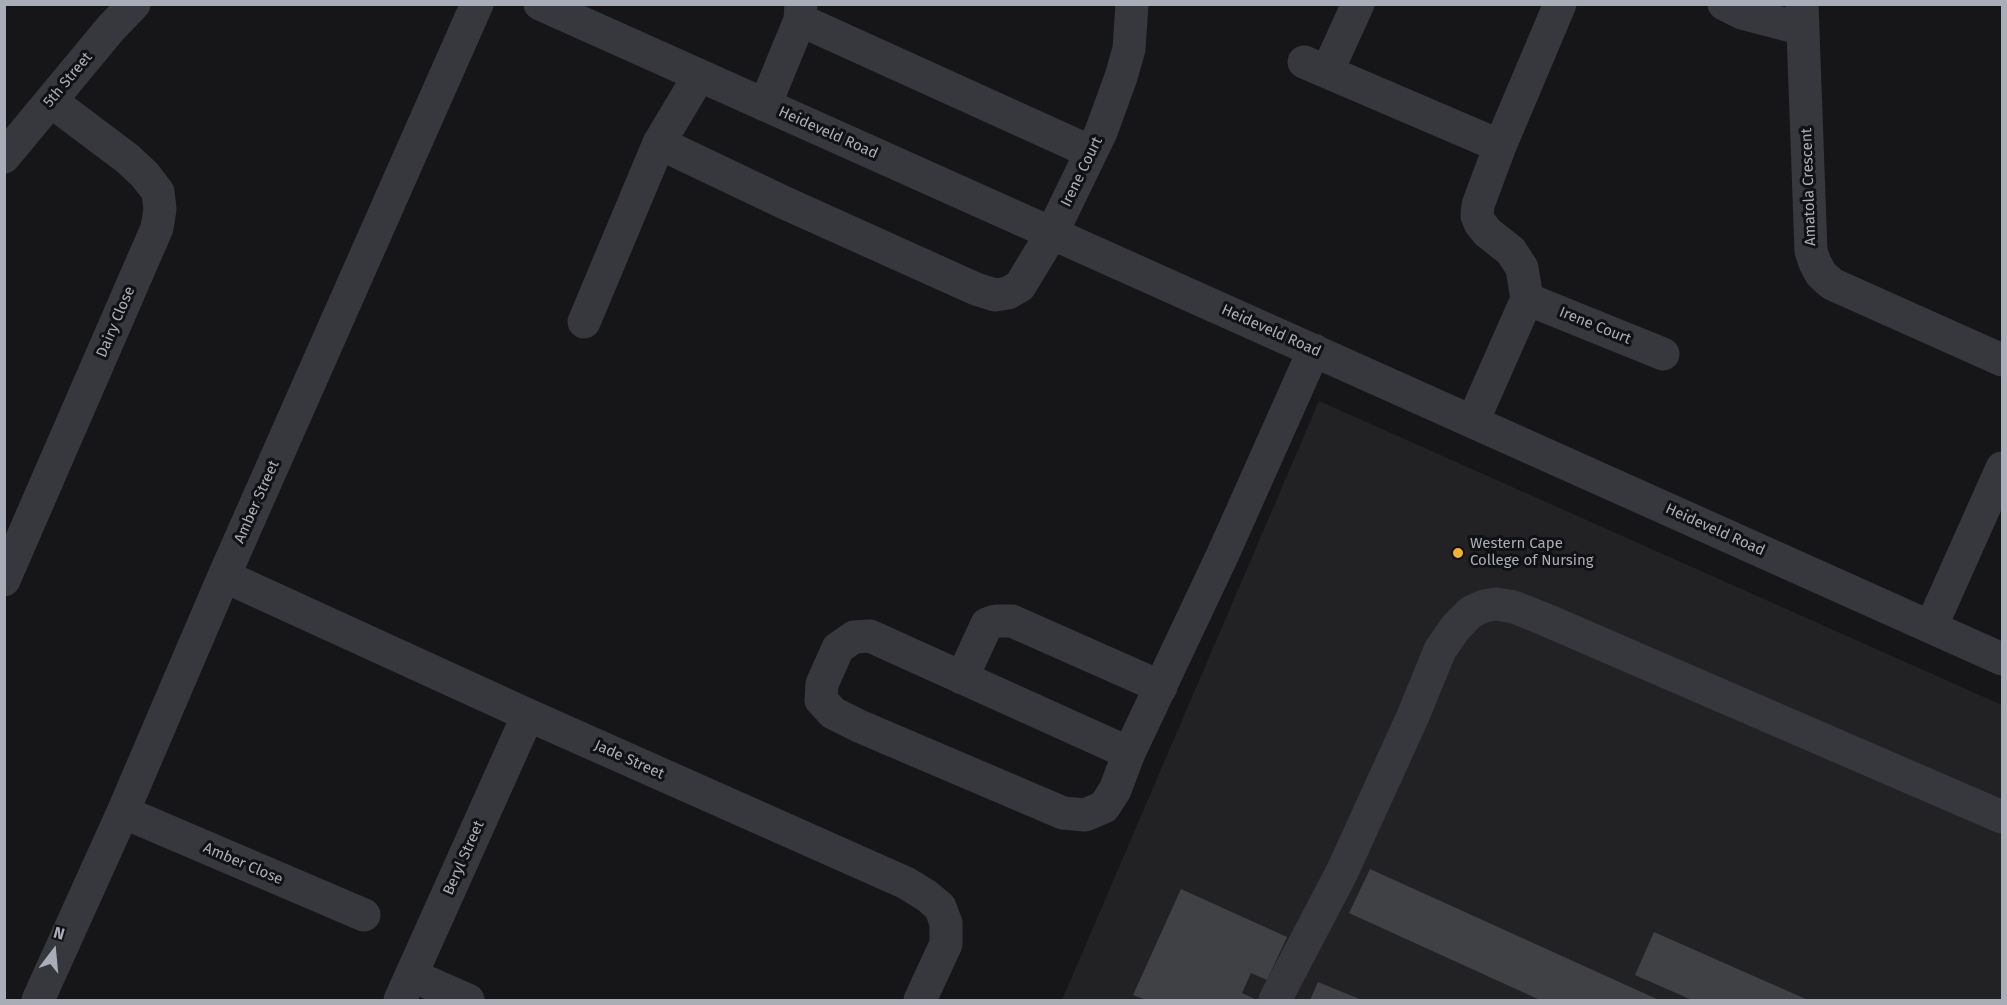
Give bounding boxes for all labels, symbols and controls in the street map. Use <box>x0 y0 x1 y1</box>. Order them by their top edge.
street label: 5th Street <box>40 49 96 111</box>
street label: Heideveld Road <box>775 103 881 163</box>
street label: Amatola Crescent <box>1798 128 1820 246</box>
street label: Irene Court <box>1057 134 1107 210</box>
street label: Dairy Close <box>93 284 139 360</box>
street label: Heideveld Road <box>1218 301 1324 361</box>
street label: Irene Court <box>1557 303 1633 349</box>
street label: Amber Street <box>231 458 283 546</box>
street label: Heideveld Road <box>1662 500 1768 560</box>
place label: Western Cape College of Nursing <box>1470 535 1594 570</box>
marker: Western Cape College of Nursing <box>1451 546 1465 560</box>
street label: Jade Street <box>591 737 667 783</box>
street label: Beryl Street <box>440 818 488 898</box>
street label: Amber Close <box>200 839 286 889</box>
north arrow <box>24 921 84 981</box>
text: N <box>51 923 67 944</box>

